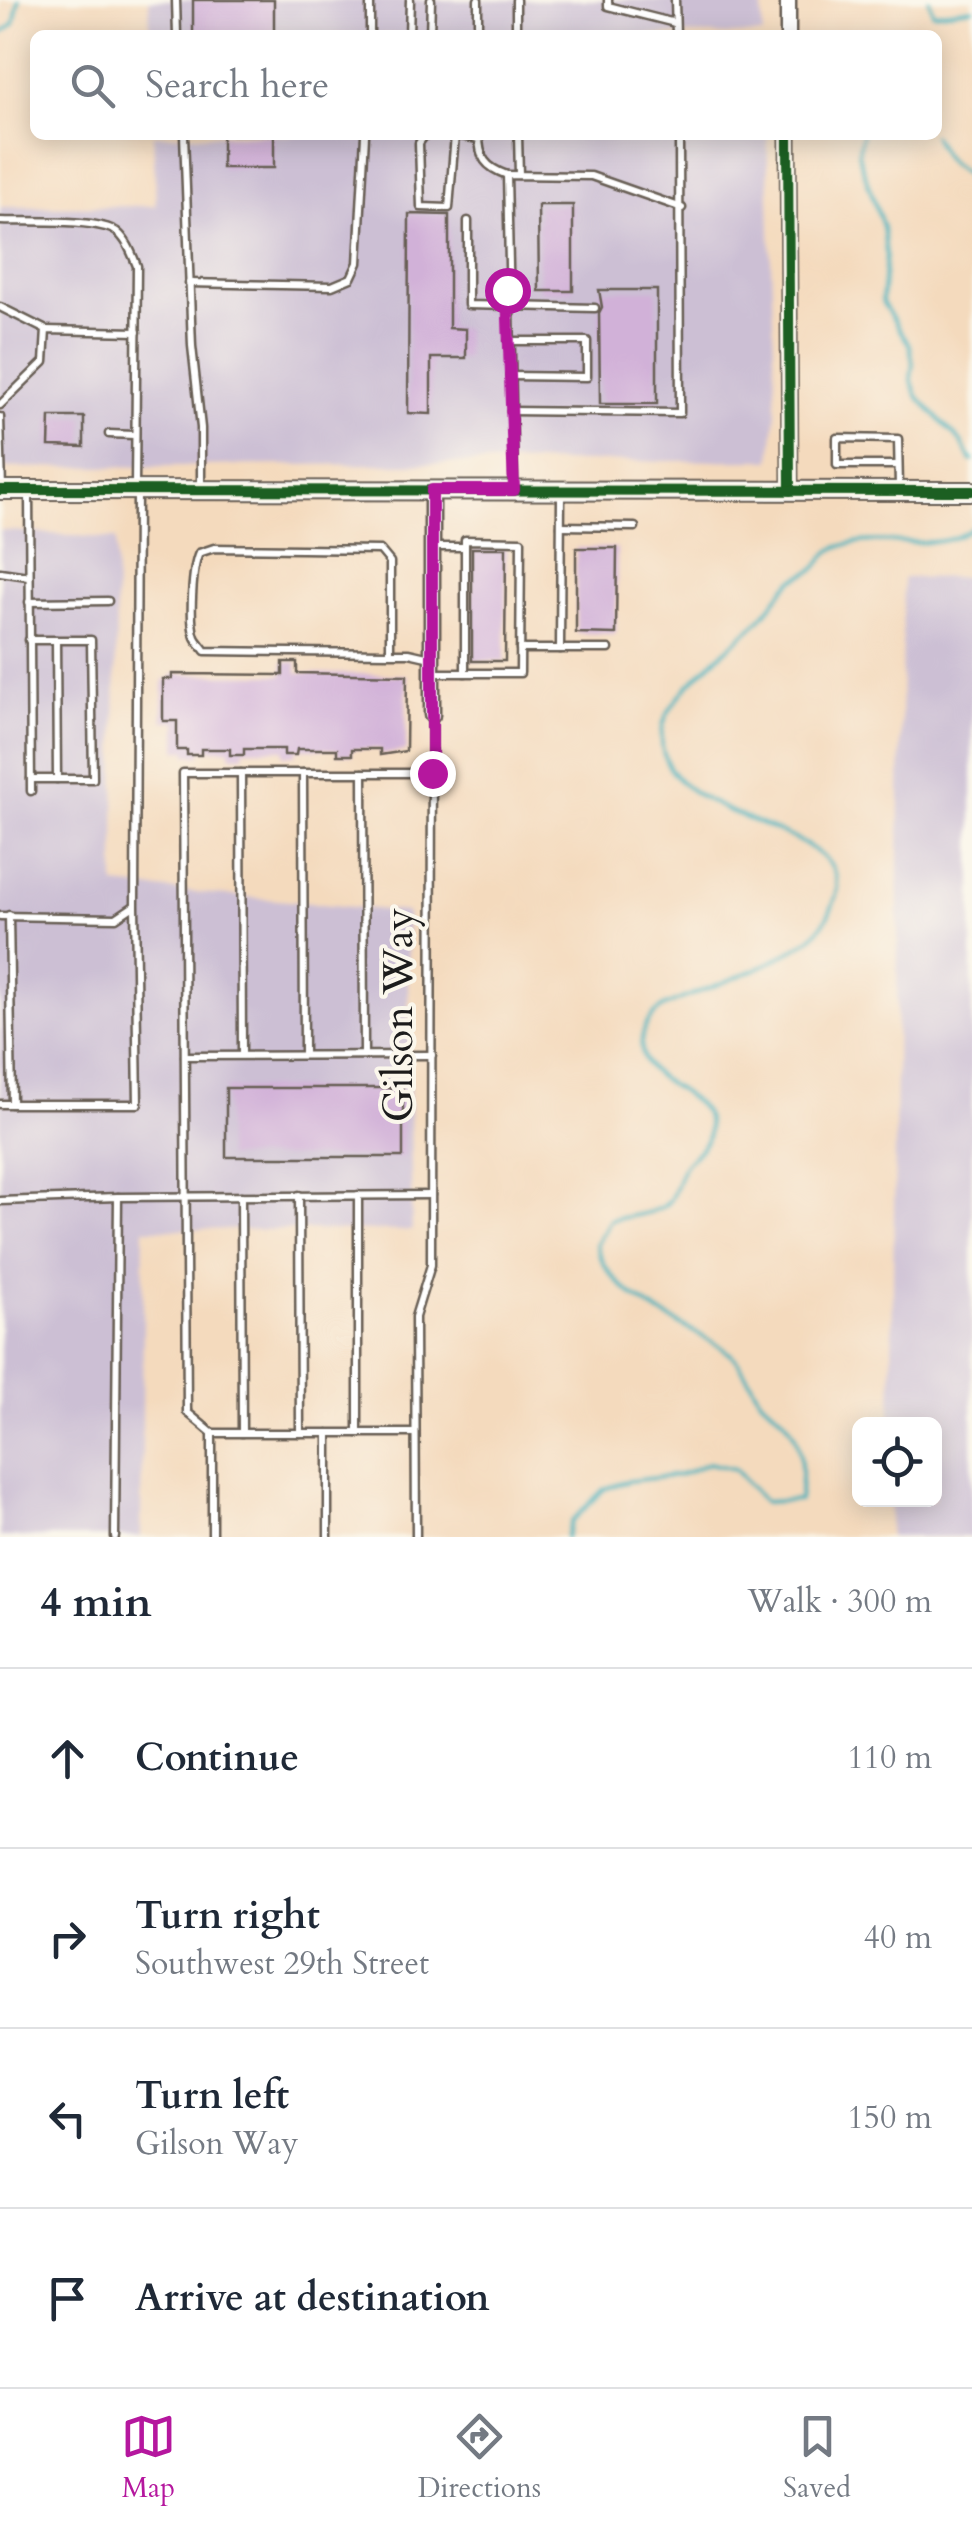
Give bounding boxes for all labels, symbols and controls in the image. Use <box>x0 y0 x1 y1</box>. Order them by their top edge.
search box <box>30 30 942 140</box>
icon: search <box>65 58 120 113</box>
text: Search here <box>145 59 329 111</box>
route start <box>485 268 531 314</box>
route end <box>410 751 456 797</box>
street label: Gilson Way <box>370 908 427 1122</box>
map controls <box>852 1417 942 1507</box>
button: locate <box>852 1417 942 1507</box>
text: 4 min <box>40 1574 152 1631</box>
text: Walk · 300 m <box>747 1580 932 1624</box>
icon: ahead <box>40 1731 95 1786</box>
text: Continue <box>135 1732 299 1784</box>
text: 110 m <box>847 1736 932 1780</box>
text: Turn right <box>135 1890 320 1942</box>
icon: right <box>40 1911 95 1966</box>
text: 40 m <box>864 1916 932 1960</box>
text: Southwest 29th Street <box>135 1942 429 1986</box>
text: Turn left <box>135 2070 289 2122</box>
icon: left <box>40 2091 95 2146</box>
text: 150 m <box>847 2096 932 2140</box>
text: Gilson Way <box>135 2122 298 2166</box>
icon: arrive <box>40 2271 95 2326</box>
text: Arrive at destination <box>135 2272 490 2324</box>
tab: Map <box>121 2409 176 2507</box>
tab: Directions <box>418 2409 541 2507</box>
tab: Saved <box>783 2409 851 2507</box>

